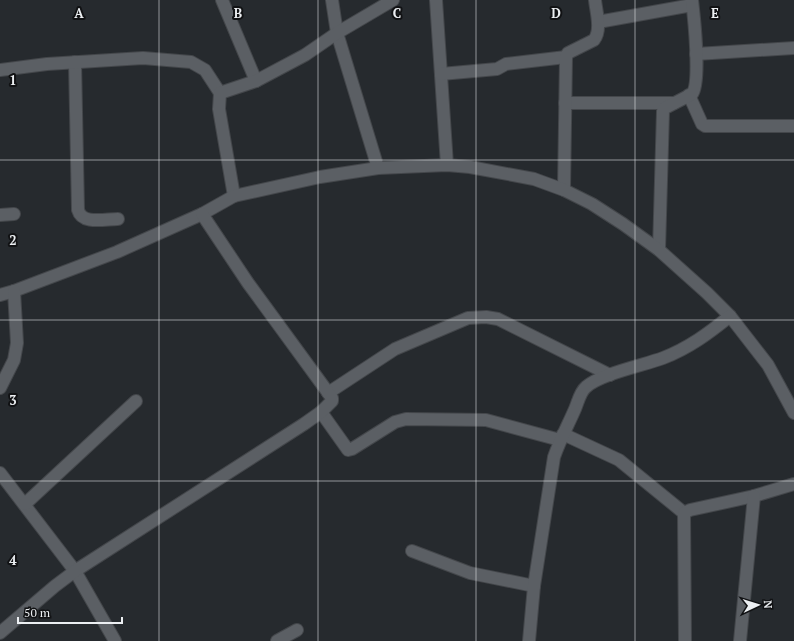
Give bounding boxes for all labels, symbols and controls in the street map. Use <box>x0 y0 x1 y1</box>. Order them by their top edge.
text: A <box>74 4 84 22</box>
text: B <box>234 4 242 22</box>
text: C <box>393 4 401 22</box>
text: D <box>551 4 561 22</box>
text: E <box>711 4 719 22</box>
text: 1 <box>9 71 17 89</box>
text: 2 <box>9 231 17 249</box>
text: 3 <box>9 391 17 409</box>
text: 4 <box>9 551 17 569</box>
north arrow <box>738 585 778 625</box>
scale bar <box>18 599 122 625</box>
text: N <box>761 600 775 610</box>
text: 50 m <box>24 605 51 620</box>

